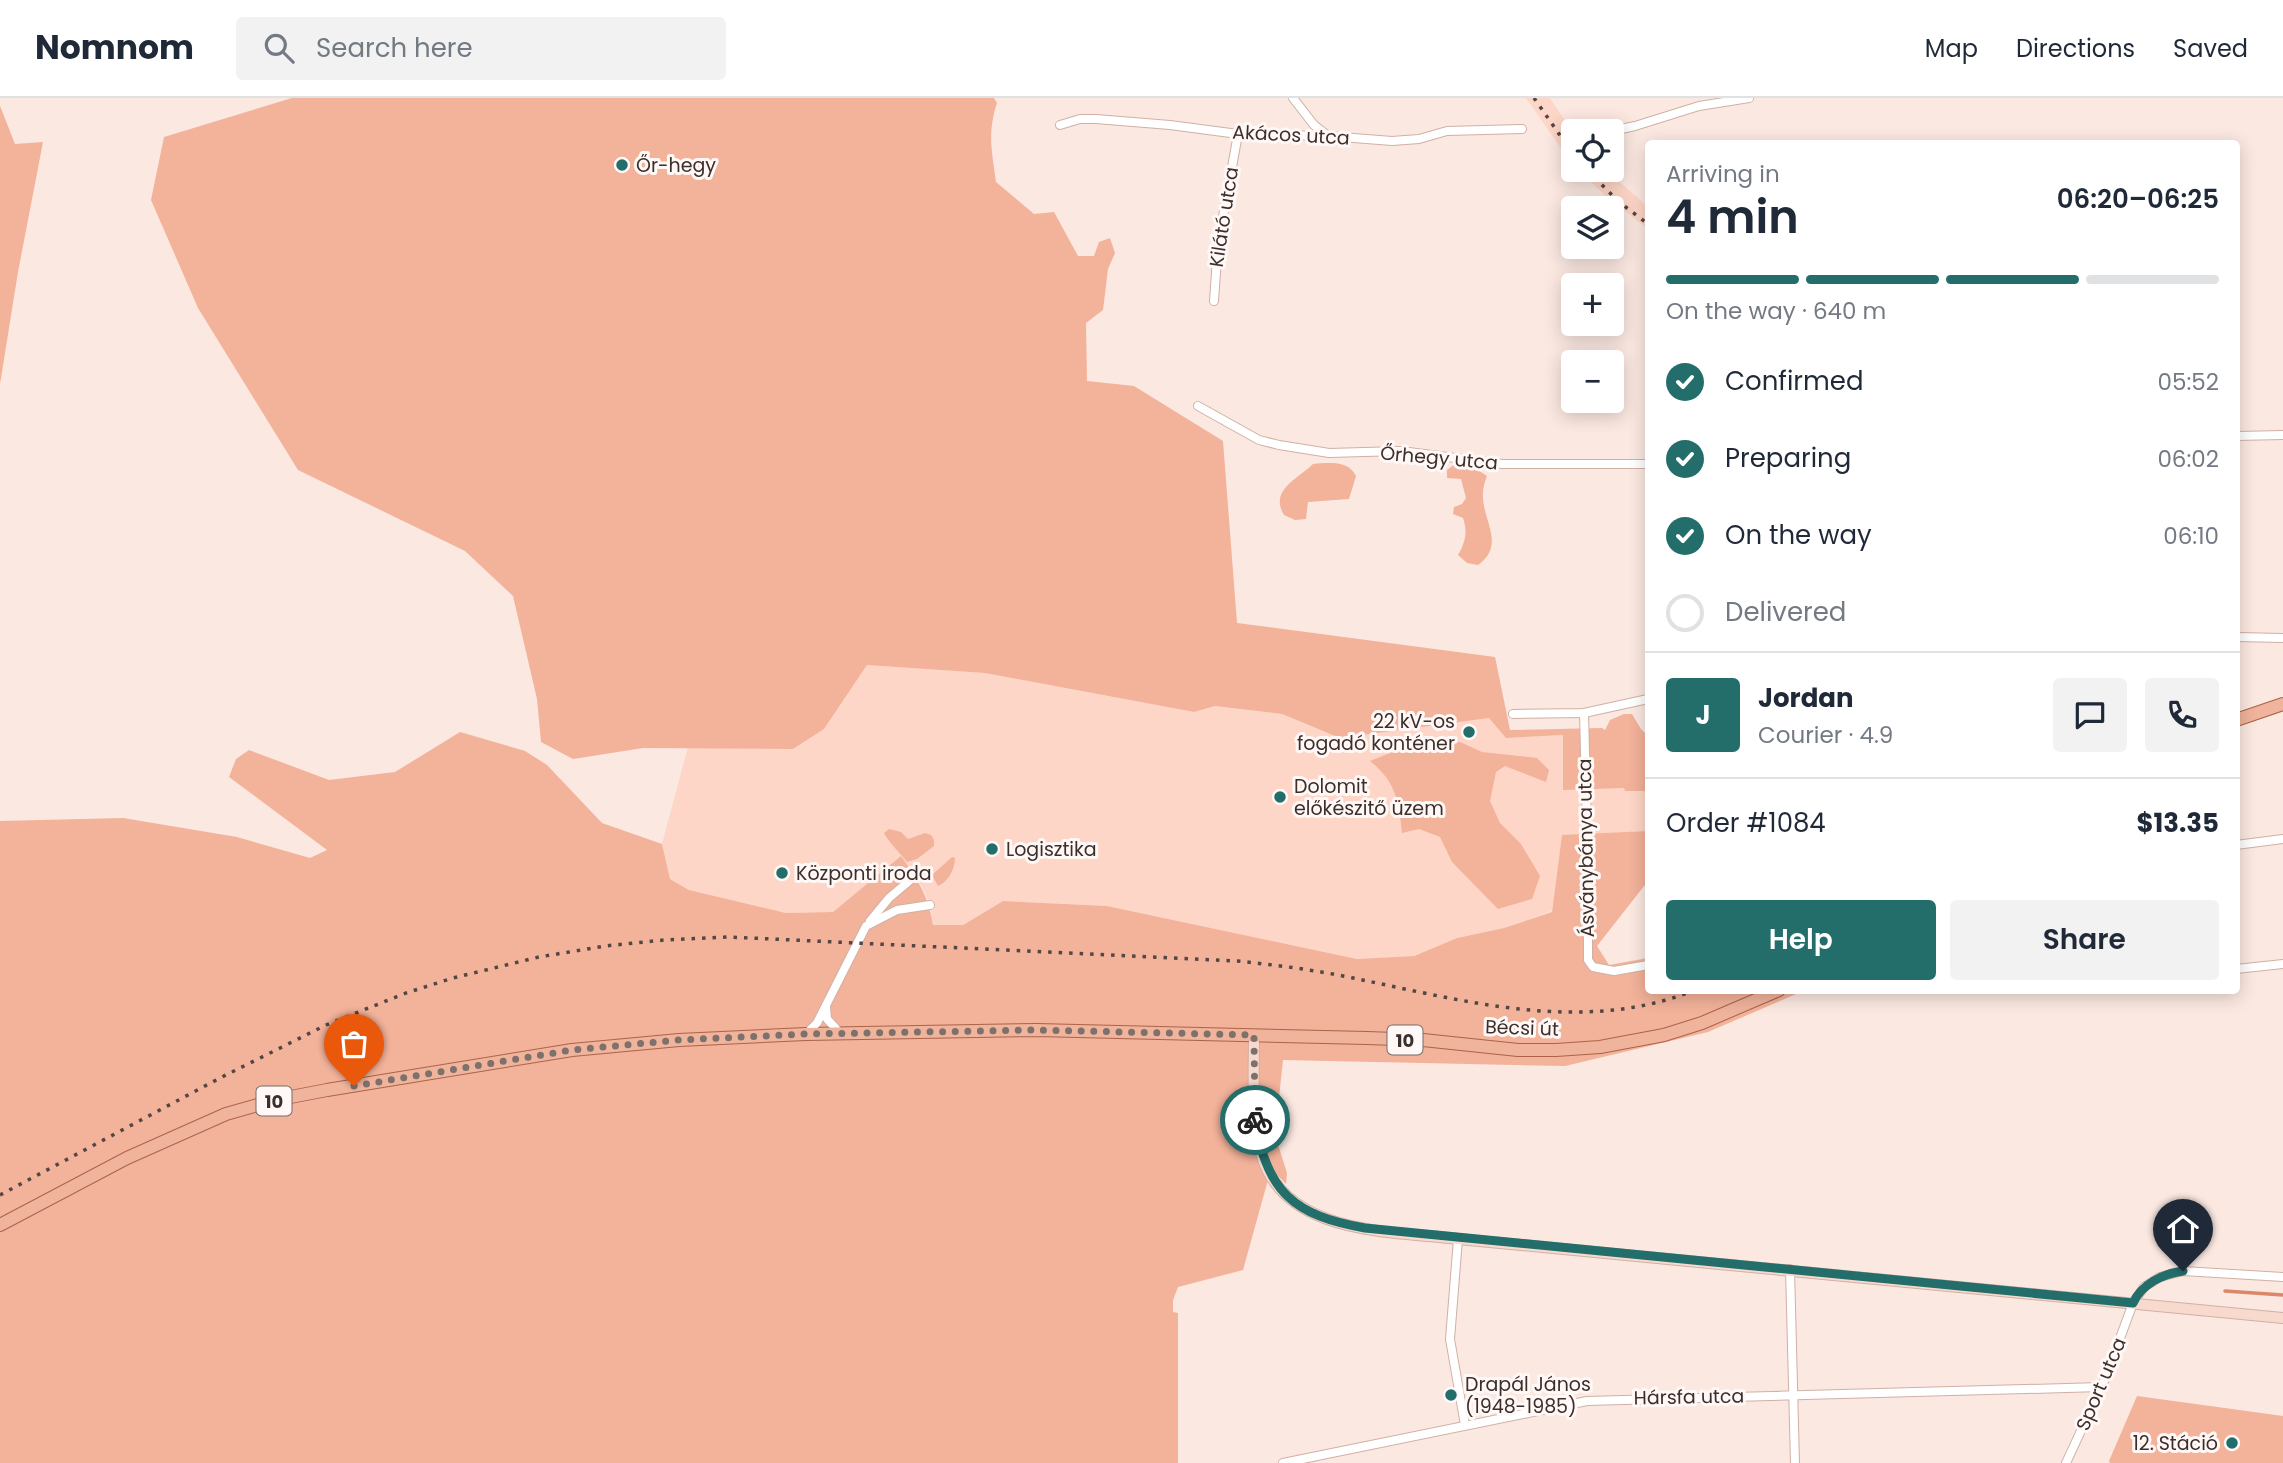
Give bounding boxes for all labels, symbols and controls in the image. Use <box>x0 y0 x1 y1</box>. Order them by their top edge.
search box <box>236 17 726 80</box>
text: Nomnom <box>35 24 194 71</box>
icon: search <box>260 29 298 67</box>
text: Search here <box>316 30 473 66</box>
text: Map <box>1925 32 1978 65</box>
text: Directions <box>2016 32 2135 65</box>
text: Saved <box>2173 32 2248 65</box>
street label: Akácos utca <box>1232 118 1350 152</box>
map controls <box>1561 119 1624 413</box>
button: locate <box>1561 119 1624 182</box>
place label: Őr-hegy <box>636 152 716 179</box>
marker: Őr-hegy <box>614 157 630 173</box>
text: Arriving in <box>1666 158 1780 190</box>
street label: Kilátó utca <box>1203 165 1245 269</box>
text: 06:20–06:25 <box>2057 181 2219 217</box>
text: 4 min <box>1666 185 1799 249</box>
button: layers <box>1561 196 1624 259</box>
button: + <box>1561 273 1624 336</box>
text: On the way · 640 m <box>1666 295 1886 327</box>
button: − <box>1561 350 1624 413</box>
icon: check <box>1666 363 1704 401</box>
text: Confirmed <box>1725 363 1863 399</box>
text: 05:52 <box>2158 366 2219 398</box>
street label: Őrhegy utca <box>1379 439 1499 477</box>
icon: check <box>1666 440 1704 478</box>
text: Preparing <box>1725 440 1851 476</box>
text: 06:02 <box>2157 443 2219 475</box>
icon: check <box>1666 517 1704 555</box>
text: On the way <box>1725 517 1872 553</box>
text: 06:10 <box>2163 520 2219 552</box>
text: Delivered <box>1725 594 1846 630</box>
button: chat <box>2053 678 2127 752</box>
button: phone <box>2145 678 2219 752</box>
text: Jordan <box>1758 680 1854 716</box>
text: J <box>1695 697 1711 733</box>
place label: 22 kV-os fogadó konténer <box>1297 708 1455 757</box>
text: Courier · 4.9 <box>1758 719 1893 751</box>
marker: 22 kV-os fogadó konténer <box>1461 724 1477 740</box>
street label: Ásványbánya utca <box>1571 758 1601 938</box>
place label: Dolomit előkészitő üzem <box>1294 773 1444 822</box>
marker: Dolomit előkészitő üzem <box>1272 789 1288 805</box>
text: Order #1084 <box>1666 805 1826 841</box>
text: $13.35 <box>2136 805 2219 841</box>
place label: Logisztika <box>1006 836 1097 863</box>
marker: Logisztika <box>984 841 1000 857</box>
place label: Központi iroda <box>796 860 932 887</box>
marker: Központi iroda <box>774 865 790 881</box>
button: Help <box>1666 900 1936 980</box>
button: Share <box>1950 900 2219 980</box>
street label: Bécsi út <box>1485 1013 1559 1043</box>
pin <box>324 1014 384 1086</box>
icon: bag <box>335 1025 373 1063</box>
road number: 10 <box>1388 1026 1422 1055</box>
courier <box>1220 1085 1290 1155</box>
road number: 10 <box>256 1086 292 1116</box>
icon: bike <box>1236 1101 1274 1139</box>
pin <box>2153 1199 2213 1271</box>
icon: home <box>2164 1210 2202 1248</box>
street label: Sport utca <box>2069 1333 2133 1435</box>
place label: Drapál János (1948-1985) <box>1465 1371 1591 1420</box>
street label: Hársfa utca <box>1633 1383 1745 1411</box>
marker: Drapál János (1948-1985) <box>1443 1387 1459 1403</box>
place label: 12. Stáció <box>2133 1430 2218 1457</box>
marker: 12. Stáció <box>2224 1435 2240 1451</box>

